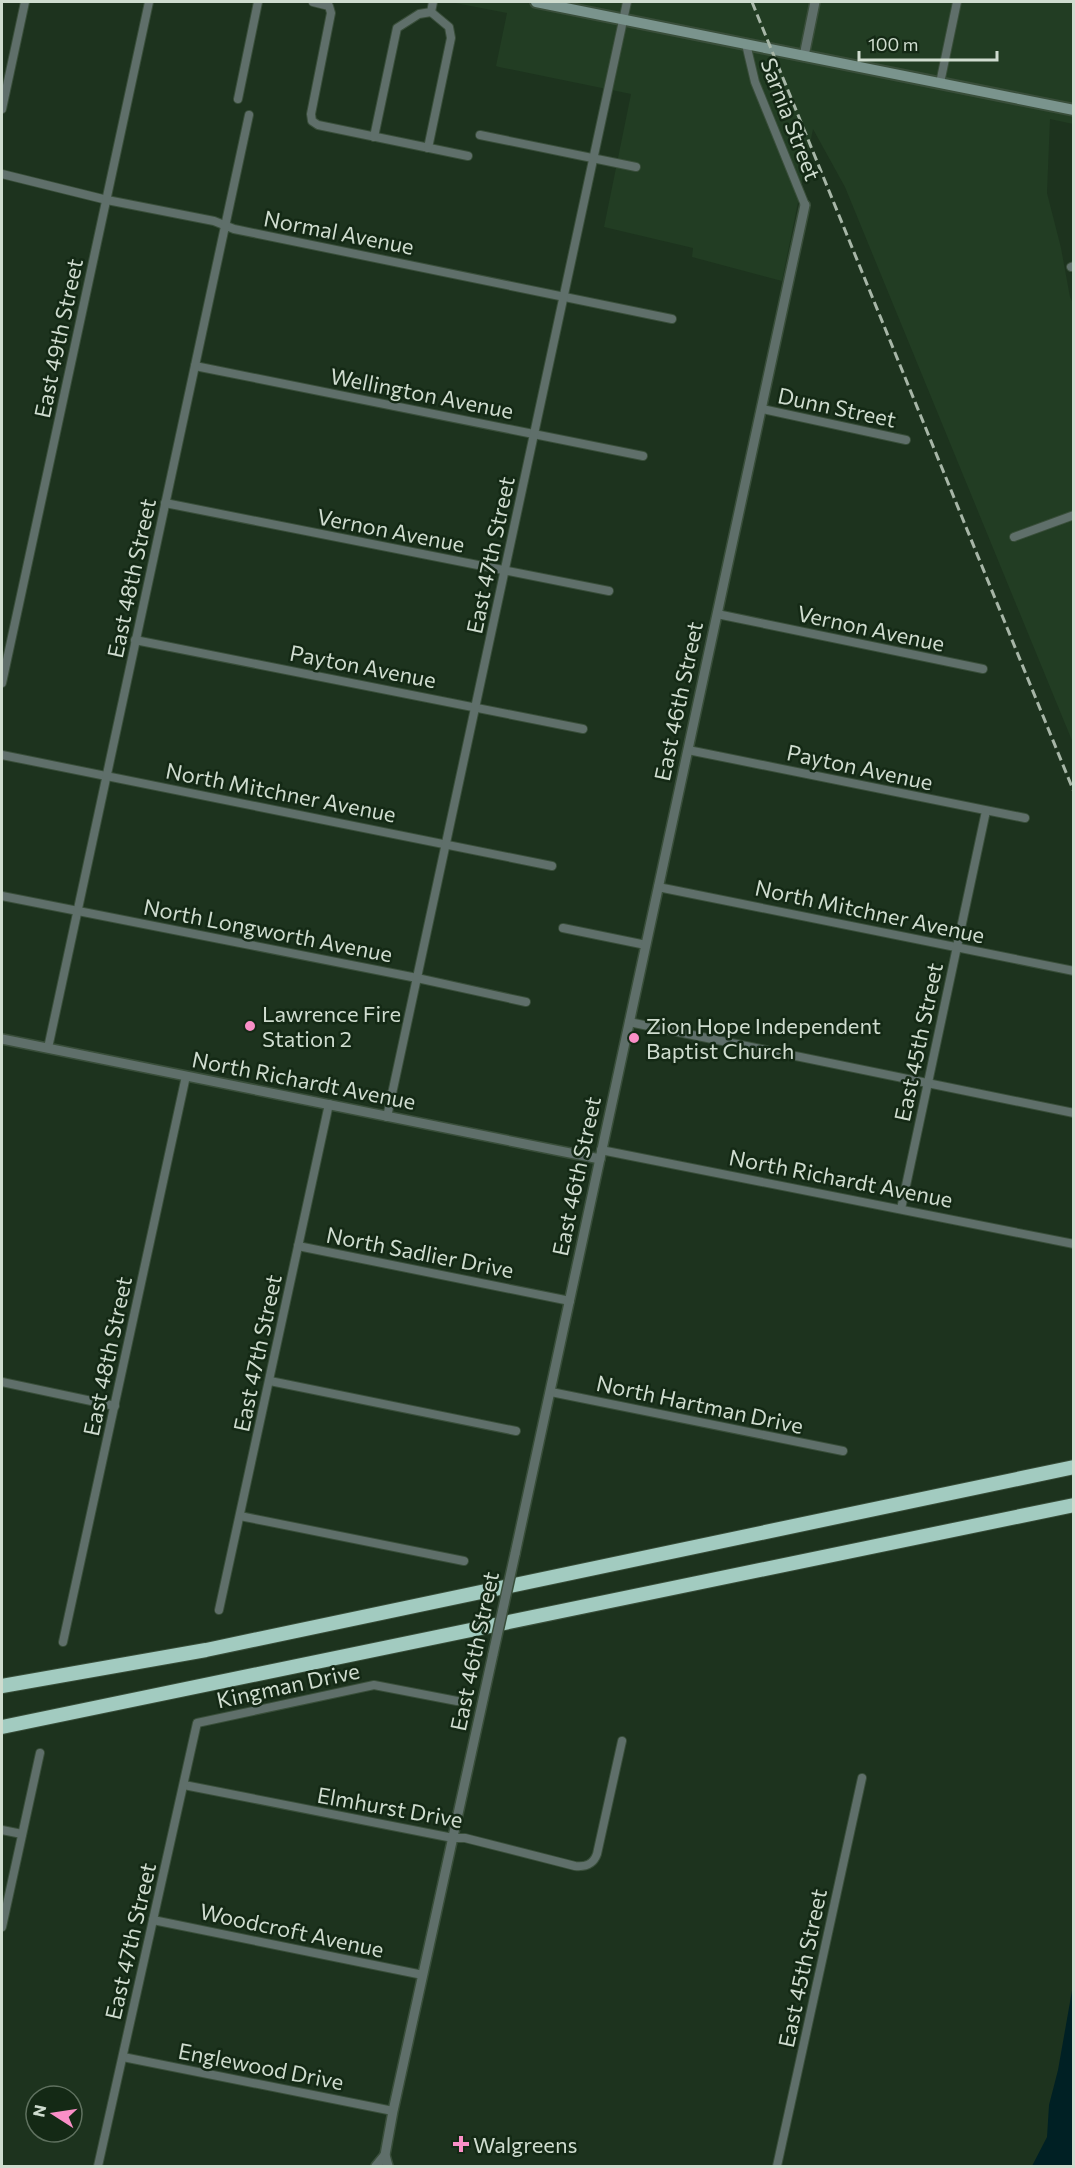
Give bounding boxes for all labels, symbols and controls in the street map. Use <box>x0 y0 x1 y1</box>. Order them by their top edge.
scale bar <box>859 24 997 62</box>
text: 100 m <box>868 33 918 55</box>
street label: Sarnia Street <box>755 54 827 184</box>
street label: Normal Avenue <box>262 204 416 260</box>
street label: East 49th Street <box>28 256 88 420</box>
street label: Wellington Avenue <box>328 362 516 424</box>
street label: Dunn Street <box>775 381 899 433</box>
street label: East 47th Street <box>460 474 520 636</box>
street label: East 48th Street <box>101 496 161 660</box>
street label: Vernon Avenue <box>315 502 467 558</box>
street label: Vernon Avenue <box>795 599 947 657</box>
street label: East 46th Street <box>648 619 708 783</box>
street label: Payton Avenue <box>287 639 439 693</box>
street label: Payton Avenue <box>785 738 935 796</box>
street label: North Mitchner Avenue <box>164 756 398 828</box>
street label: North Mitchner Avenue <box>753 873 987 949</box>
street label: North Longworth Avenue <box>141 893 395 967</box>
street label: East 45th Street <box>888 960 948 1124</box>
place label: Lawrence Fire Station 2 <box>262 1000 401 1052</box>
place label: Zion Hope Independent Baptist Church <box>646 1012 881 1064</box>
marker: Lawrence Fire Station 2 <box>243 1019 257 1033</box>
marker: Zion Hope Independent Baptist Church <box>627 1031 641 1045</box>
street label: North Richardt Avenue <box>190 1045 418 1115</box>
street label: East 46th Street <box>546 1094 606 1258</box>
street label: North Richardt Avenue <box>727 1143 955 1213</box>
street label: North Sadlier Drive <box>324 1221 516 1283</box>
street label: East 47th Street <box>227 1272 287 1434</box>
street label: East 48th Street <box>77 1274 137 1438</box>
street label: North Hartman Drive <box>594 1369 806 1439</box>
street label: East 46th Street <box>444 1569 504 1733</box>
street label: Kingman Drive <box>214 1657 362 1713</box>
street label: Elmhurst Drive <box>315 1781 465 1833</box>
street label: East 47th Street <box>99 1860 161 2022</box>
street label: East 45th Street <box>772 1886 832 2050</box>
street label: Woodcroft Avenue <box>198 1897 386 1963</box>
street label: Englewood Drive <box>176 2037 346 2095</box>
north arrow <box>24 2084 84 2144</box>
text: N <box>28 2103 49 2119</box>
place label: Walgreens <box>473 2131 578 2158</box>
marker: Walgreens <box>454 2137 468 2151</box>

